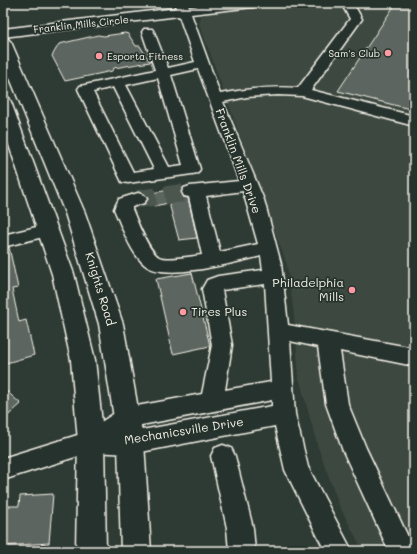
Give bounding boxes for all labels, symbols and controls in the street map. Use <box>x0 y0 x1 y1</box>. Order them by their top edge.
street label: Franklin Mills Circle <box>33 12 129 36</box>
place label: Sam's Club <box>328 46 380 60</box>
marker: Sam's Club <box>383 48 393 58</box>
place label: Esporta Fitness <box>107 49 183 63</box>
marker: Esporta Fitness <box>94 51 104 61</box>
street label: Franklin Mills Drive <box>212 106 265 216</box>
street label: Knights Road <box>82 250 120 328</box>
place label: Philadelphia Mills <box>272 274 344 304</box>
marker: Philadelphia Mills <box>347 285 357 295</box>
place label: Tires Plus <box>191 303 247 319</box>
marker: Tires Plus <box>178 307 188 317</box>
street label: Mechanicsville Drive <box>123 413 245 447</box>

